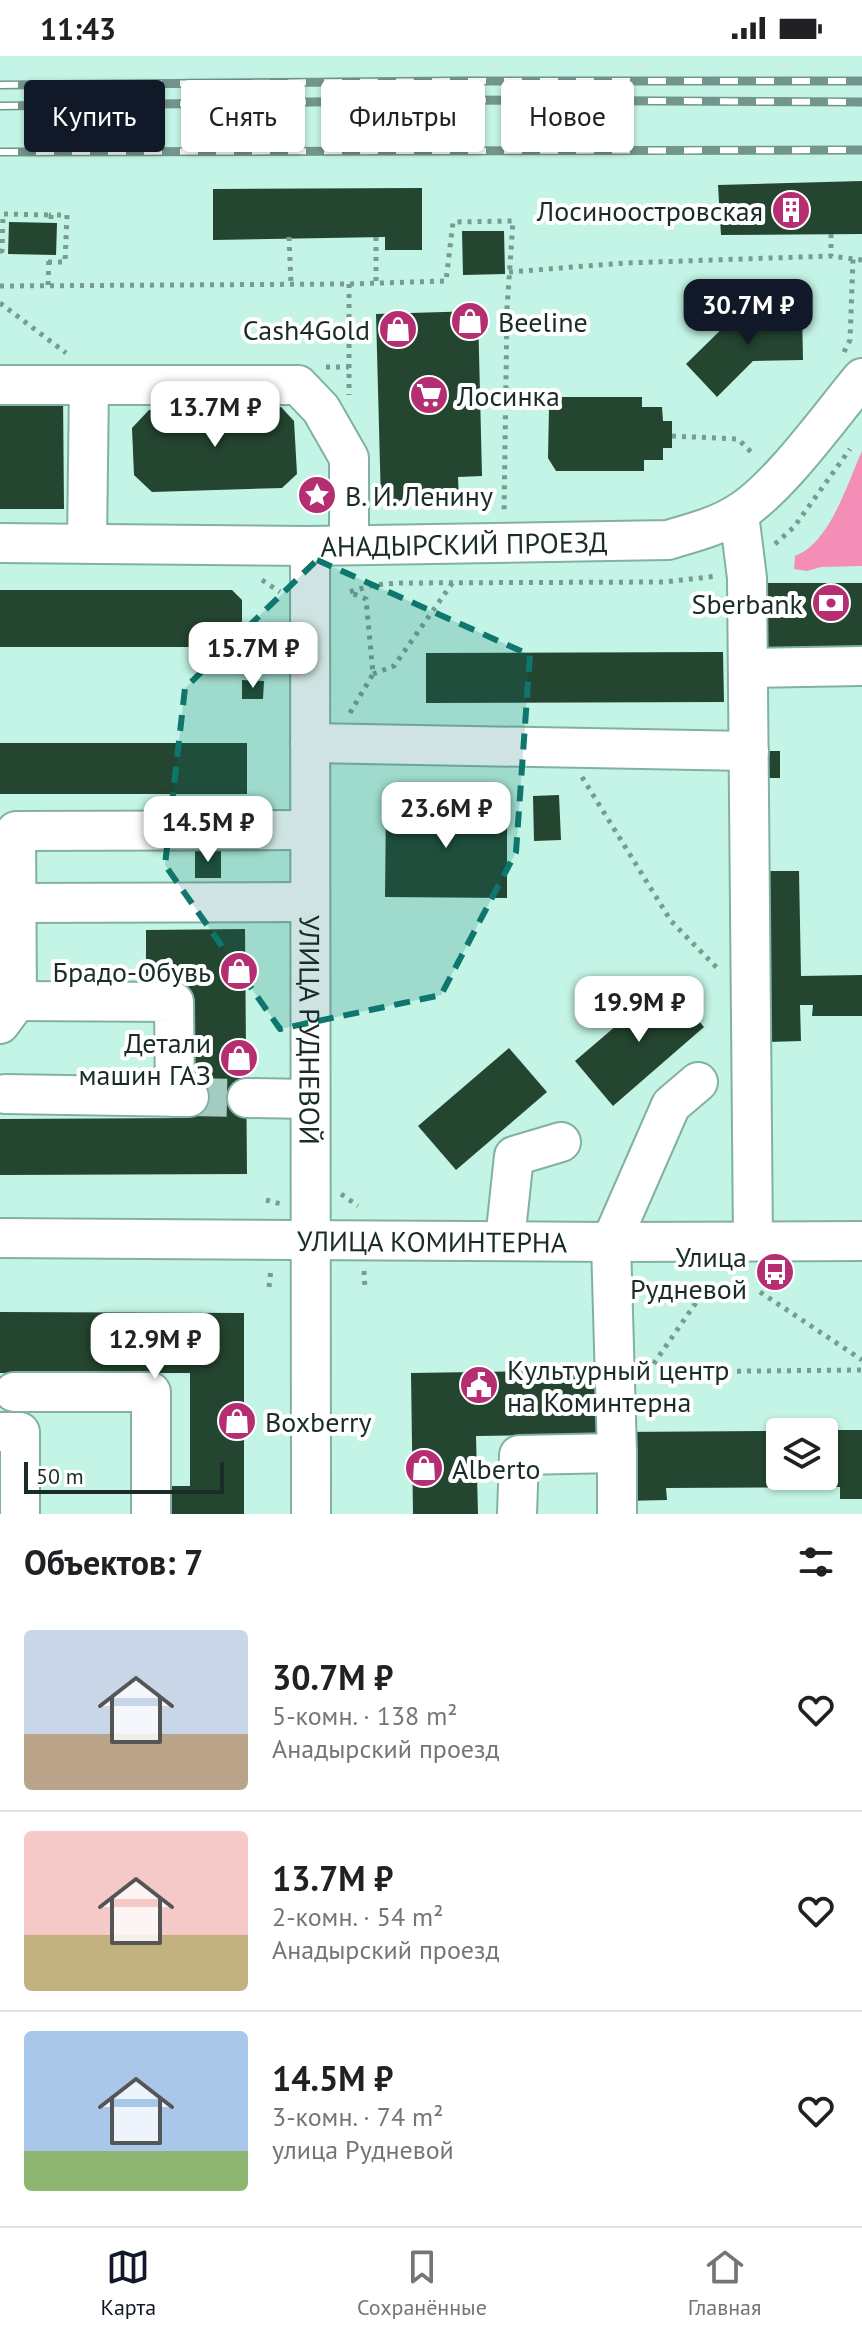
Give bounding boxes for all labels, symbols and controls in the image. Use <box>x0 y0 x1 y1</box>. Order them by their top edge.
text: 11:43 <box>40 9 116 48</box>
chip: Купить <box>24 80 165 152</box>
chip: Снять <box>181 80 305 152</box>
chip: Фильтры <box>321 80 485 152</box>
chip: Новое <box>501 80 634 152</box>
building icon: Лосиноостровская <box>770 189 812 231</box>
place label: Лосиноостровская <box>536 192 763 229</box>
pin: 30.7M ₽ <box>674 279 822 347</box>
text: 30.7M ₽ <box>702 288 794 321</box>
shop icon: Beeline <box>449 300 491 342</box>
place label: Beeline <box>498 303 588 340</box>
shop icon: Cash4Gold <box>377 308 419 350</box>
place label: Cash4Gold <box>243 311 370 348</box>
supermarket icon: Лосинка <box>408 374 450 416</box>
place label: Лосинка <box>456 377 560 414</box>
pin: 13.7M ₽ <box>141 381 289 449</box>
text: 13.7M ₽ <box>169 390 261 423</box>
place icon: В. И. Ленину <box>296 474 338 516</box>
place label: В. И. Ленину <box>345 477 493 514</box>
street label: АНАДЫРСКИЙ ПРОЕЗД <box>320 523 608 564</box>
bank icon: Sberbank <box>810 582 852 624</box>
place label: Sberbank <box>692 585 804 622</box>
pin: 15.7M ₽ <box>179 622 327 690</box>
text: 15.7M ₽ <box>207 631 299 664</box>
pin: 23.6M ₽ <box>372 782 520 850</box>
text: 23.6M ₽ <box>400 791 492 824</box>
pin: 14.5M ₽ <box>134 796 282 864</box>
text: 14.5M ₽ <box>162 805 254 838</box>
street label: УЛИЦА РУДНЕВОЙ <box>292 915 329 1145</box>
shop icon: Брадо-Обувь <box>218 950 260 992</box>
place label: Брадо-Обувь <box>52 953 211 990</box>
pin: 19.9M ₽ <box>565 976 713 1044</box>
text: 19.9M ₽ <box>593 985 685 1018</box>
place label: Детали машин ГАЗ <box>79 1024 211 1093</box>
shop icon: Детали машин ГАЗ <box>218 1037 260 1079</box>
street label: УЛИЦА КОМИНТЕРНА <box>297 1221 568 1260</box>
place label: Улица Рудневой <box>630 1238 747 1307</box>
bus stop icon: Улица Рудневой <box>754 1251 796 1293</box>
pin: 12.9M ₽ <box>81 1313 229 1381</box>
text: 12.9M ₽ <box>109 1322 201 1355</box>
place label: Культурный центр на Коминтерна <box>507 1351 730 1420</box>
public building icon: Культурный центр на Коминтерна <box>458 1364 500 1406</box>
shop icon: Boxberry <box>216 1400 258 1442</box>
place label: Boxberry <box>265 1403 372 1440</box>
map controls <box>766 1418 838 1490</box>
button: layers <box>766 1418 838 1490</box>
shop icon: Alberto <box>403 1447 445 1489</box>
place label: Alberto <box>452 1450 540 1487</box>
scale bar <box>24 1458 224 1494</box>
text: 50 m <box>36 1462 84 1490</box>
text: Объектов: 7 <box>24 1540 203 1584</box>
icon: filters <box>794 1540 838 1584</box>
text: 30.7M ₽ <box>272 1655 393 1699</box>
icon: home <box>88 1662 184 1758</box>
icon: heart <box>794 1688 838 1732</box>
text: 5-комн. · 138 m² <box>272 1699 458 1732</box>
text: Анадырский проезд <box>272 1732 500 1765</box>
text: 13.7M ₽ <box>272 1856 393 1900</box>
icon: home <box>88 1863 184 1959</box>
icon: heart <box>794 1889 838 1933</box>
text: 2-комн. · 54 m² <box>272 1900 443 1933</box>
text: Анадырский проезд <box>272 1933 500 1966</box>
text: 14.5M ₽ <box>272 2056 393 2100</box>
icon: home <box>88 2063 184 2159</box>
icon: heart <box>794 2089 838 2133</box>
text: 3-комн. · 74 m² <box>272 2100 443 2133</box>
text: улица Рудневой <box>272 2133 454 2166</box>
tab: Карта <box>101 2245 156 2321</box>
tab: Сохранённые <box>357 2245 487 2321</box>
tab: Главная <box>688 2245 761 2321</box>

